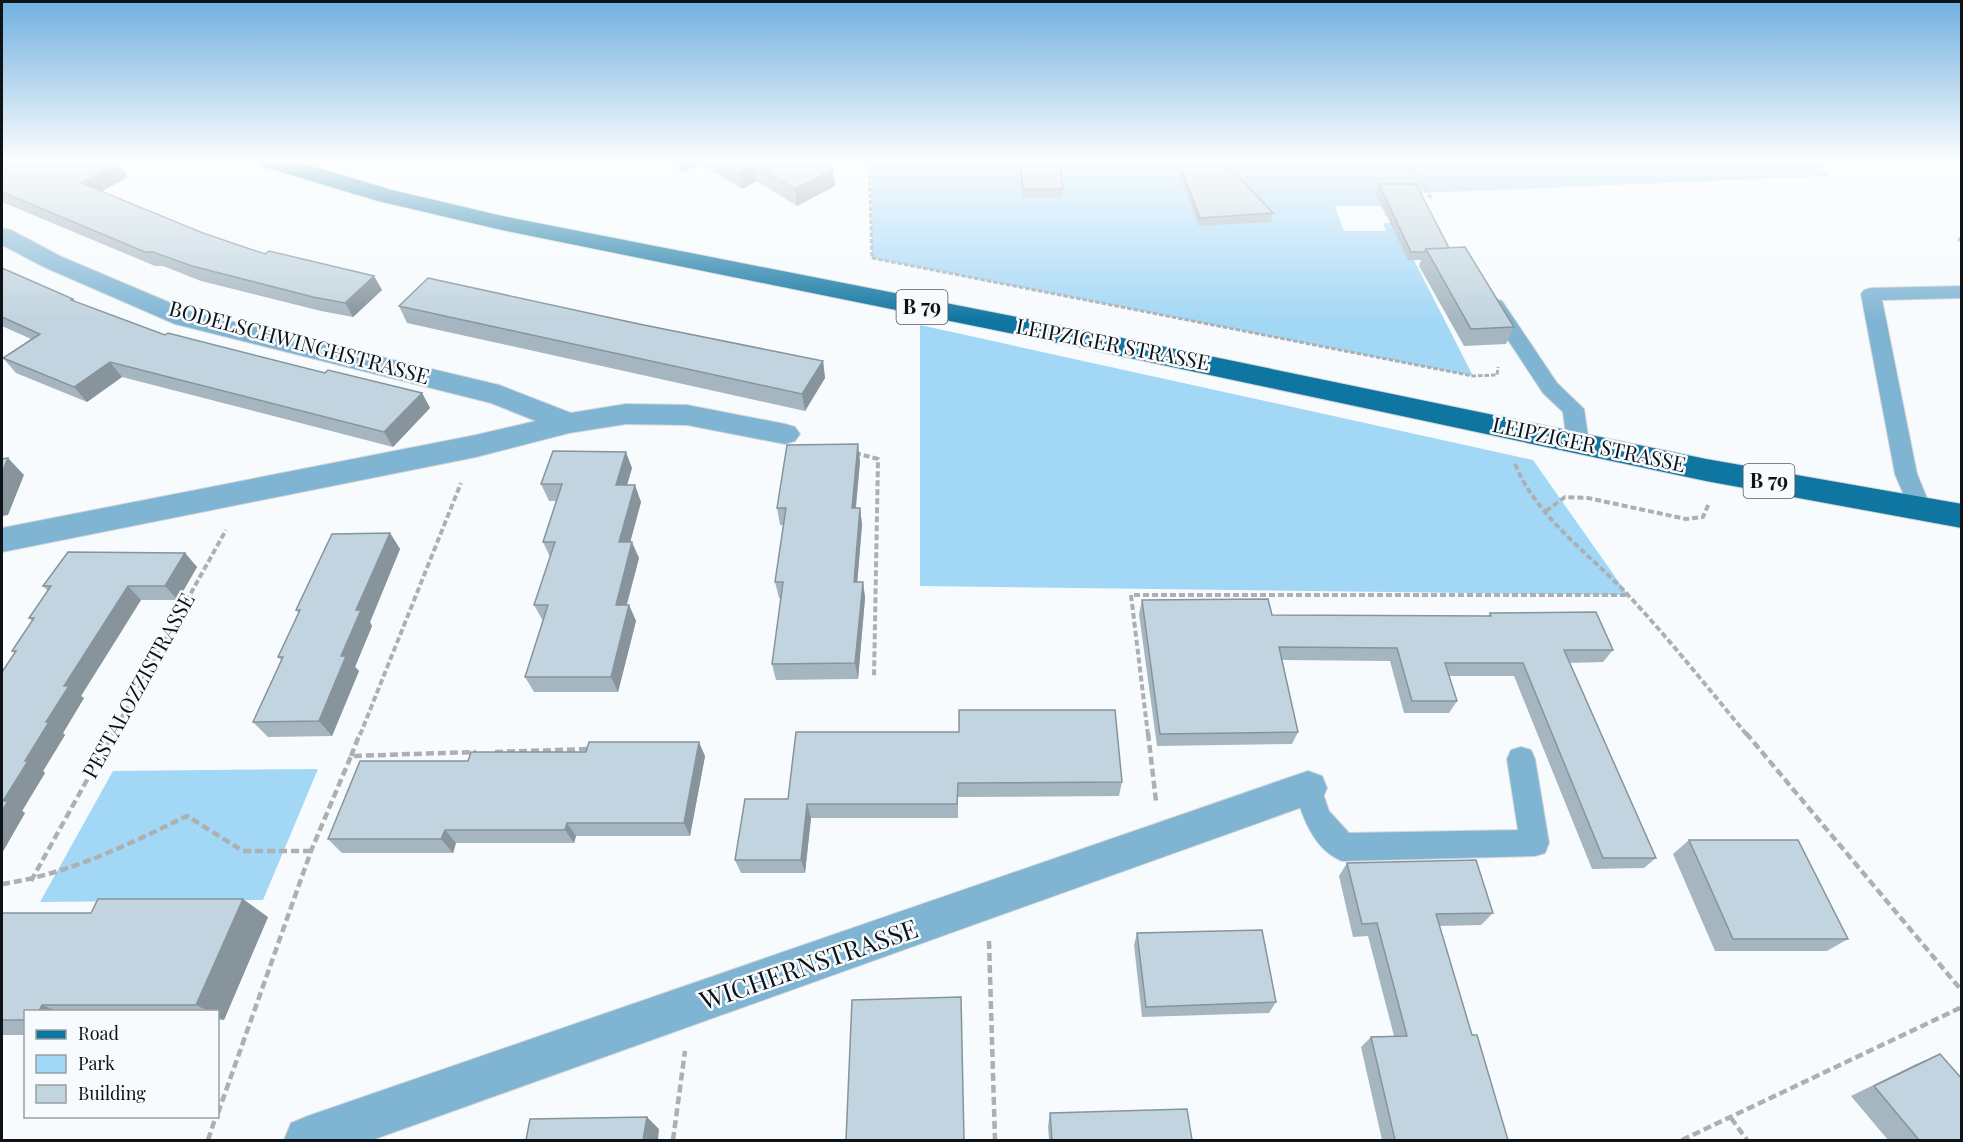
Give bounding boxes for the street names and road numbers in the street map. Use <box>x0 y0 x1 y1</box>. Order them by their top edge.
road number: B 79 <box>896 290 948 324</box>
street label: BODELSCHWINGHSTRASSE <box>166 293 433 389</box>
street label: LEIPZIGER STRASSE <box>1014 311 1213 376</box>
street label: LEIPZIGER STRASSE <box>1490 409 1689 477</box>
road number: B 79 <box>1744 464 1794 498</box>
street label: PESTALOZZISTRASSE <box>75 587 200 783</box>
street label: WICHERNSTRASSE <box>694 910 922 1018</box>

